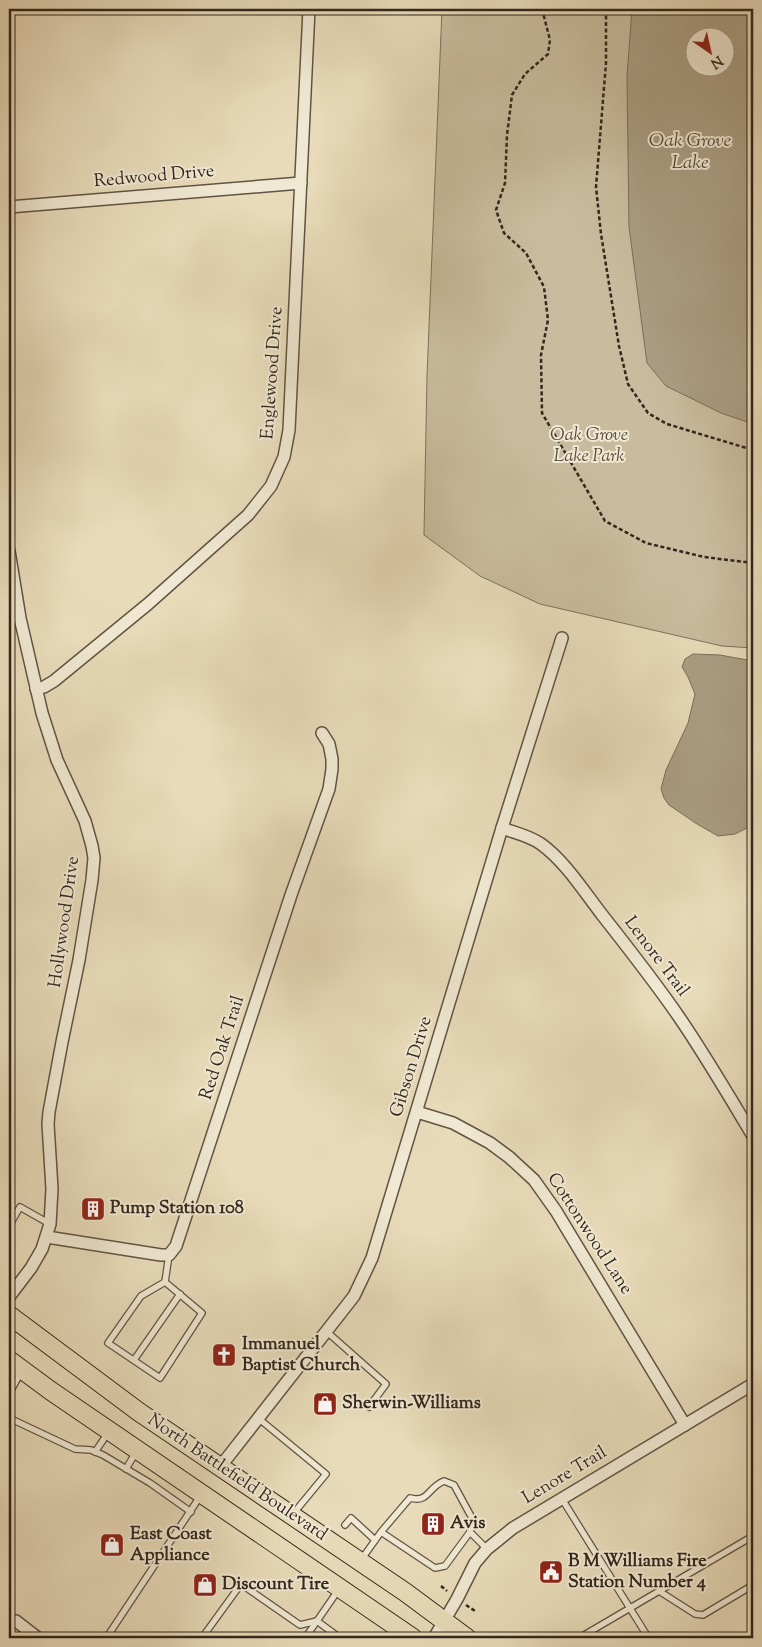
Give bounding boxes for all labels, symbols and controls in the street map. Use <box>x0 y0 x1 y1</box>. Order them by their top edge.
north arrow <box>684 28 734 78</box>
text: N <box>706 50 726 73</box>
water label: Oak Grove Lake <box>649 128 732 177</box>
street label: Redwood Drive <box>93 159 215 195</box>
street label: Englewood Drive <box>255 306 291 440</box>
park label: Oak Grove Lake Park <box>550 423 628 470</box>
street label: Hollywood Drive <box>43 854 87 990</box>
street label: Lenore Trail <box>617 911 695 1003</box>
street label: Red Oak Trail <box>194 992 252 1104</box>
street label: Gibson Drive <box>384 1013 440 1121</box>
street label: Cottonwood Lane <box>540 1168 638 1300</box>
building icon: Pump Station 108 <box>80 1196 106 1222</box>
place label: Pump Station 108 <box>110 1196 244 1222</box>
place label: Immanuel Baptist Church <box>242 1332 361 1379</box>
church icon: Immanuel Baptist Church <box>211 1342 237 1368</box>
shop icon: Sherwin-Williams <box>312 1391 338 1417</box>
place label: Sherwin-Williams <box>342 1391 481 1417</box>
street label: North Battlefield Boulevard <box>142 1408 332 1548</box>
street label: Lenore Trail <box>518 1440 612 1512</box>
building icon: Avis <box>420 1511 446 1537</box>
place label: Avis <box>450 1511 485 1537</box>
place label: East Coast Appliance <box>130 1522 212 1569</box>
shop icon: East Coast Appliance <box>99 1532 125 1558</box>
place label: B M Williams Fire Station Number 4 <box>568 1549 707 1596</box>
public building icon: B M Williams Fire Station Number 4 <box>538 1559 564 1585</box>
shop icon: Discount Tire <box>192 1572 218 1598</box>
place label: Discount Tire <box>222 1572 330 1598</box>

